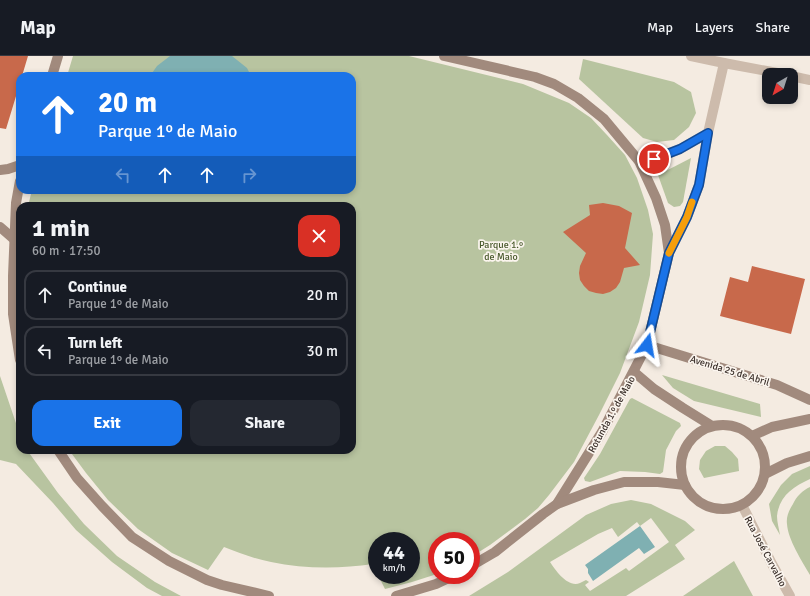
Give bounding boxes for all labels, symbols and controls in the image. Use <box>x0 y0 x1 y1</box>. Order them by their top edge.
text: Map <box>20 16 56 40</box>
text: Map <box>647 19 673 36</box>
text: Layers <box>695 19 734 36</box>
text: Share <box>756 19 790 36</box>
north arrow <box>762 68 798 104</box>
map controls <box>762 68 798 104</box>
text: 20 m <box>98 86 157 120</box>
icon: ahead <box>32 88 84 140</box>
text: Parque 1º de Maio <box>98 120 237 142</box>
pin <box>637 142 671 176</box>
icon: arrive <box>643 148 665 170</box>
icon: left <box>112 164 134 186</box>
icon: ahead <box>154 164 176 186</box>
icon: ahead <box>196 164 218 186</box>
icon: right <box>238 164 260 186</box>
text: 1 min <box>32 213 90 243</box>
button: close <box>298 215 340 257</box>
park label: Parque 1.º de Maio <box>479 239 523 263</box>
text: 60 m · 17:50 <box>32 243 101 259</box>
text: Continue <box>68 278 127 296</box>
icon: ahead <box>34 284 56 306</box>
text: 20 m <box>307 286 338 304</box>
text: Parque 1º de Maio <box>68 296 169 312</box>
position arrow <box>626 324 668 366</box>
text: Turn left <box>68 334 122 352</box>
icon: left <box>34 340 56 362</box>
text: 30 m <box>307 342 338 360</box>
text: Parque 1º de Maio <box>68 352 169 368</box>
street label: Avenida 25 de Abril <box>688 353 771 389</box>
street label: Rotunda 1.º de Maio <box>586 374 638 455</box>
button: Exit <box>32 400 182 446</box>
button: Share <box>190 400 340 446</box>
street label: Rua José Carvalho <box>742 514 789 589</box>
speed limit sign: 50 <box>428 532 480 584</box>
text: 44 <box>383 540 405 565</box>
text: km/h <box>383 562 405 574</box>

